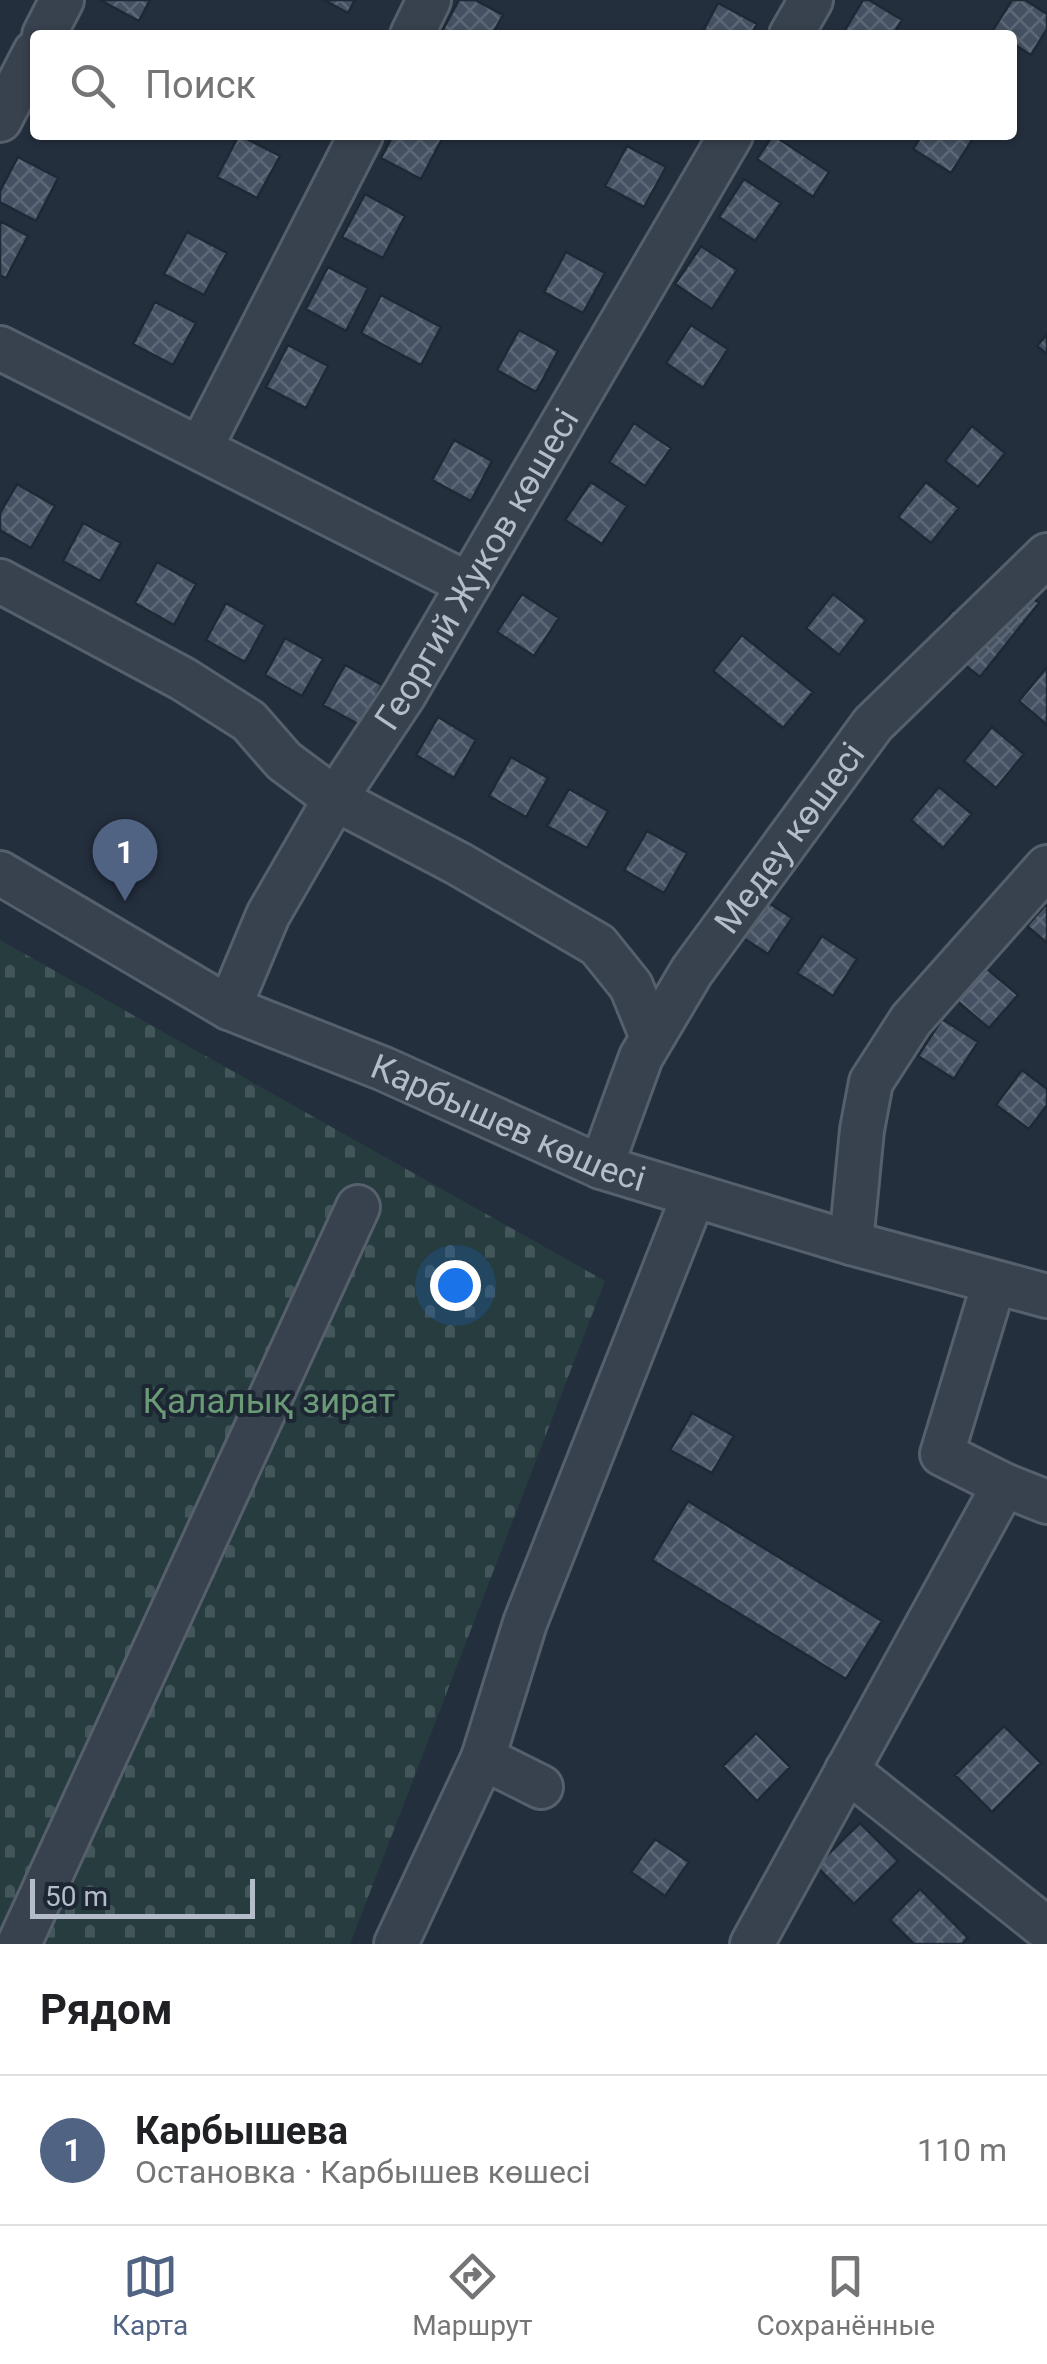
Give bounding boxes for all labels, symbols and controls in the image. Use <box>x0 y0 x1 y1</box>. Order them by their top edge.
search box <box>30 30 1017 140</box>
icon: search <box>65 58 120 113</box>
text: Поиск <box>145 63 256 107</box>
street label: Георгий Жуков көшесі <box>367 402 588 738</box>
street label: Медеу көшесі <box>707 735 873 942</box>
pin: 1 <box>92 818 158 901</box>
street label: Карбышев көшесі <box>365 1046 650 1200</box>
your location <box>430 1260 481 1311</box>
park label: Қалалық зират <box>143 1381 396 1422</box>
scale bar <box>30 1874 255 1918</box>
text: 50 m <box>45 1880 108 1913</box>
text: Рядом <box>40 1985 173 2034</box>
text: Карбышева <box>135 2109 348 2153</box>
text: 1 <box>63 2131 82 2169</box>
text: 110 m <box>917 2131 1007 2169</box>
text: Остановка · Карбышев көшесі <box>135 2153 590 2191</box>
tab: Карта <box>112 2249 188 2342</box>
tab: Маршрут <box>412 2249 533 2342</box>
tab: Сохранённые <box>756 2249 935 2342</box>

